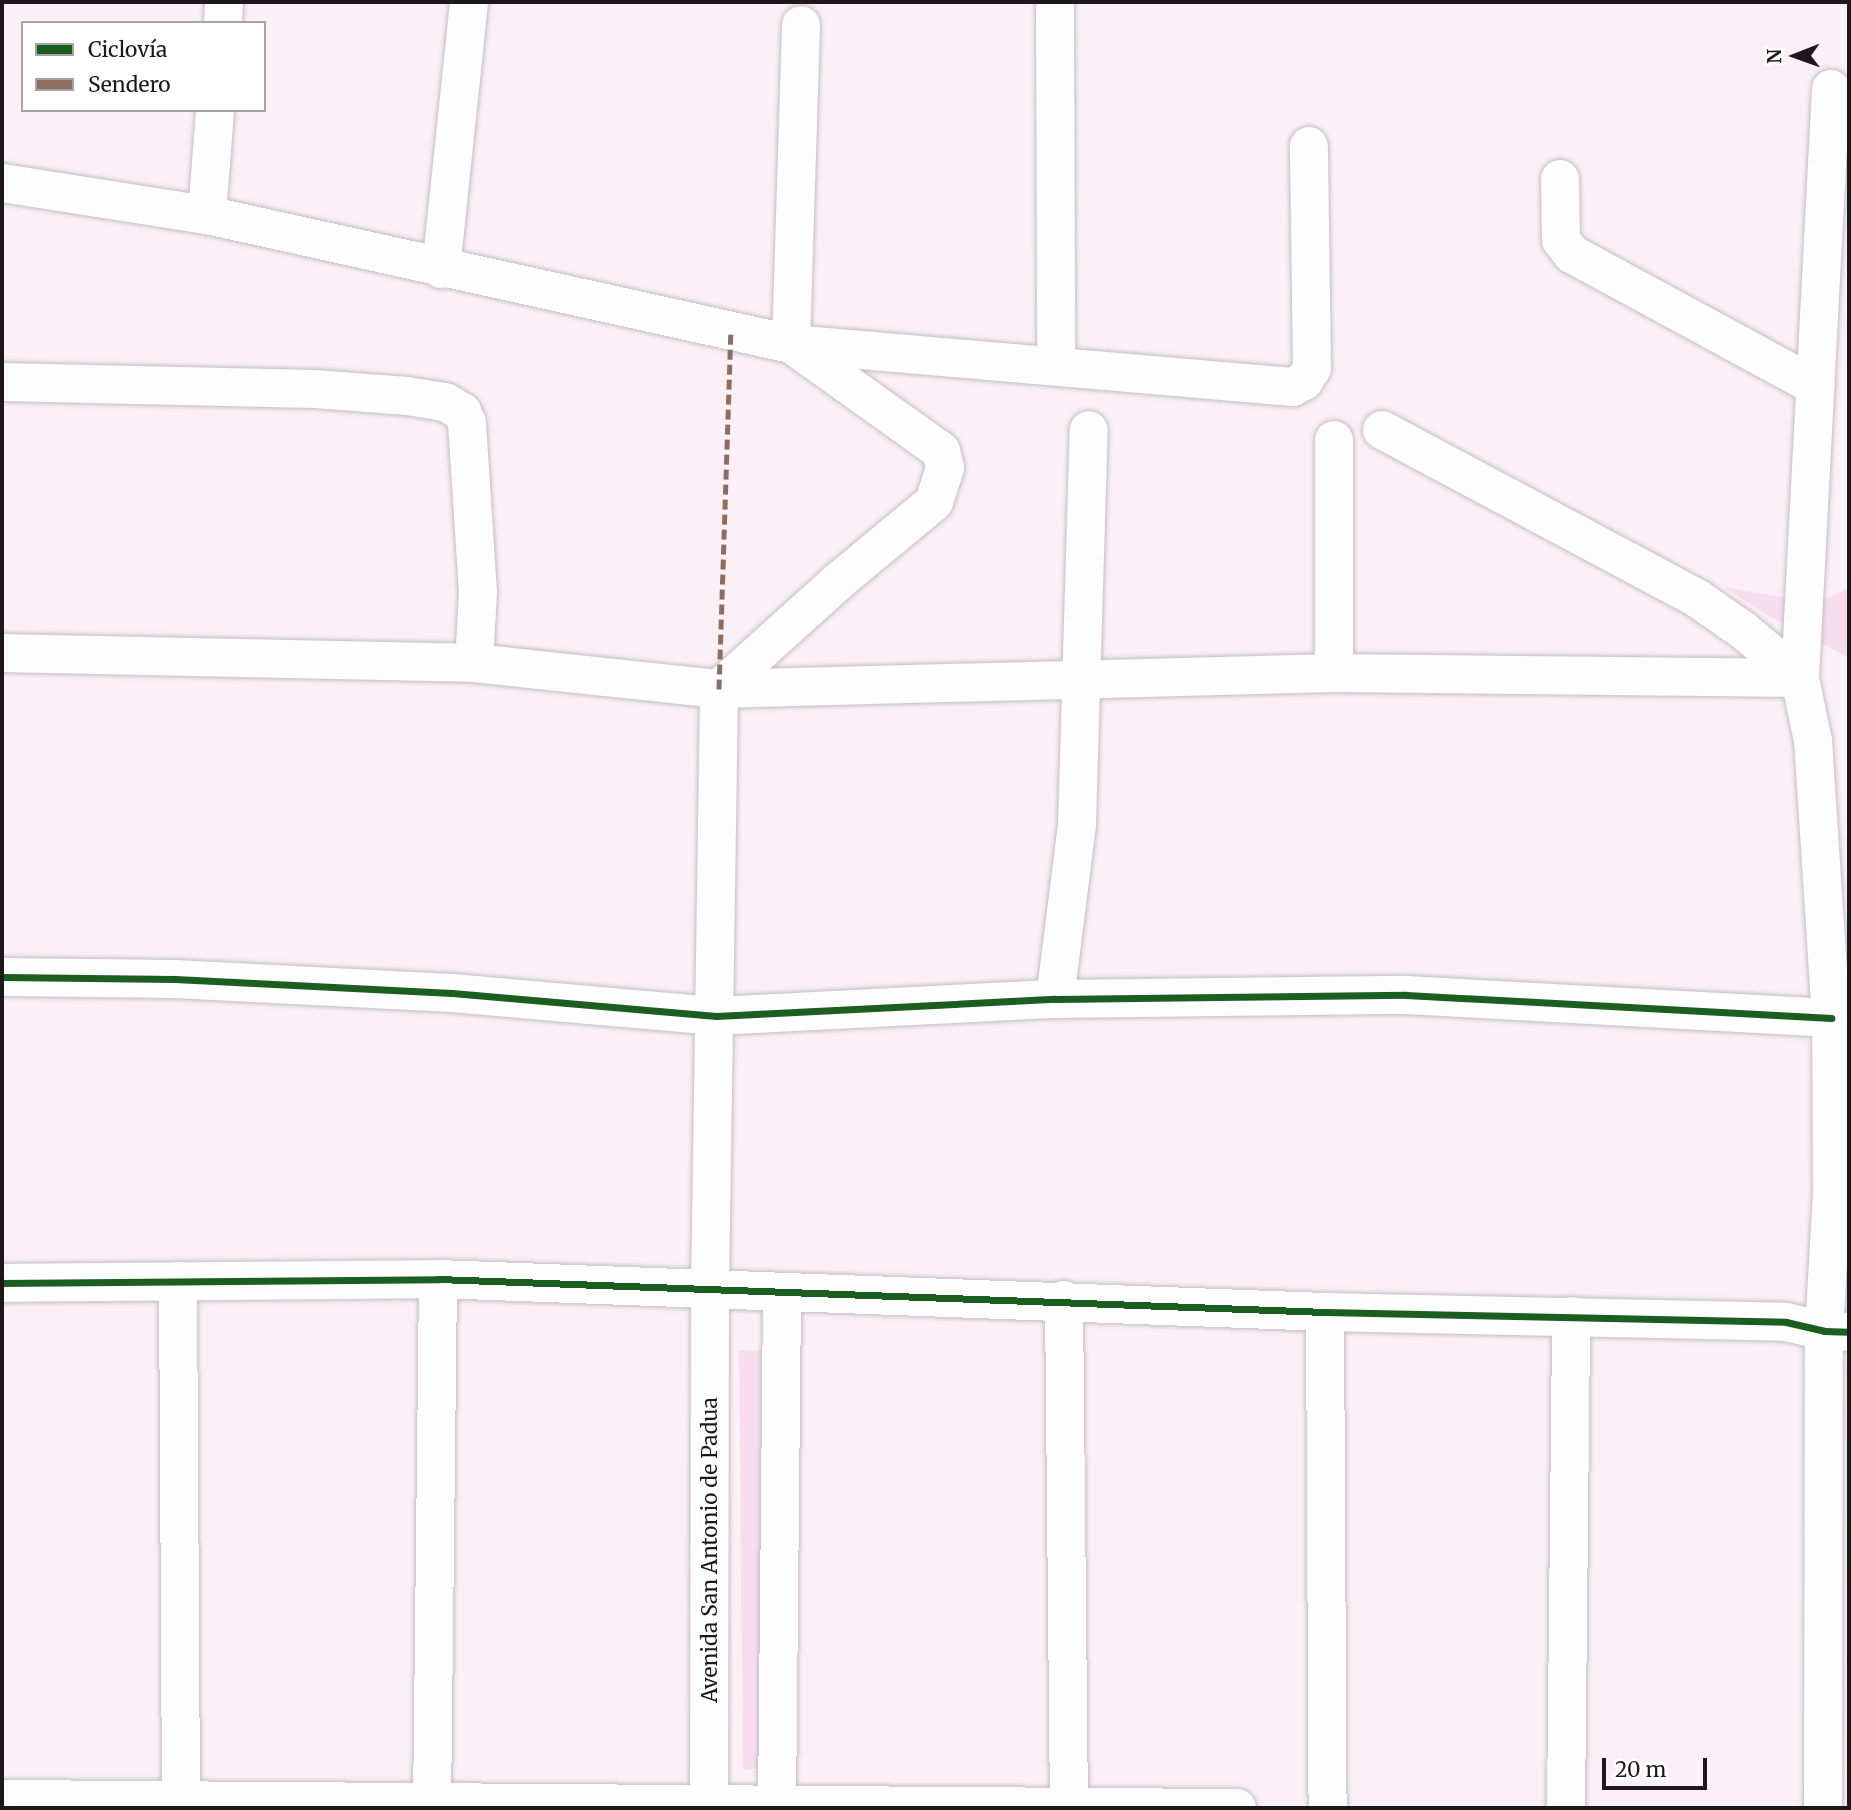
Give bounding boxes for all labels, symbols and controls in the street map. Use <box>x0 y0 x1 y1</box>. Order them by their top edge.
legend <box>21 21 266 112</box>
north arrow <box>1760 21 1830 91</box>
text: Ciclovía <box>88 36 167 63</box>
text: N <box>1762 49 1786 64</box>
text: Sendero <box>88 71 171 98</box>
street label: Avenida San Antonio de Padua <box>697 1397 723 1703</box>
scale bar <box>1606 1744 1711 1788</box>
text: 20 m <box>1615 1756 1666 1783</box>

